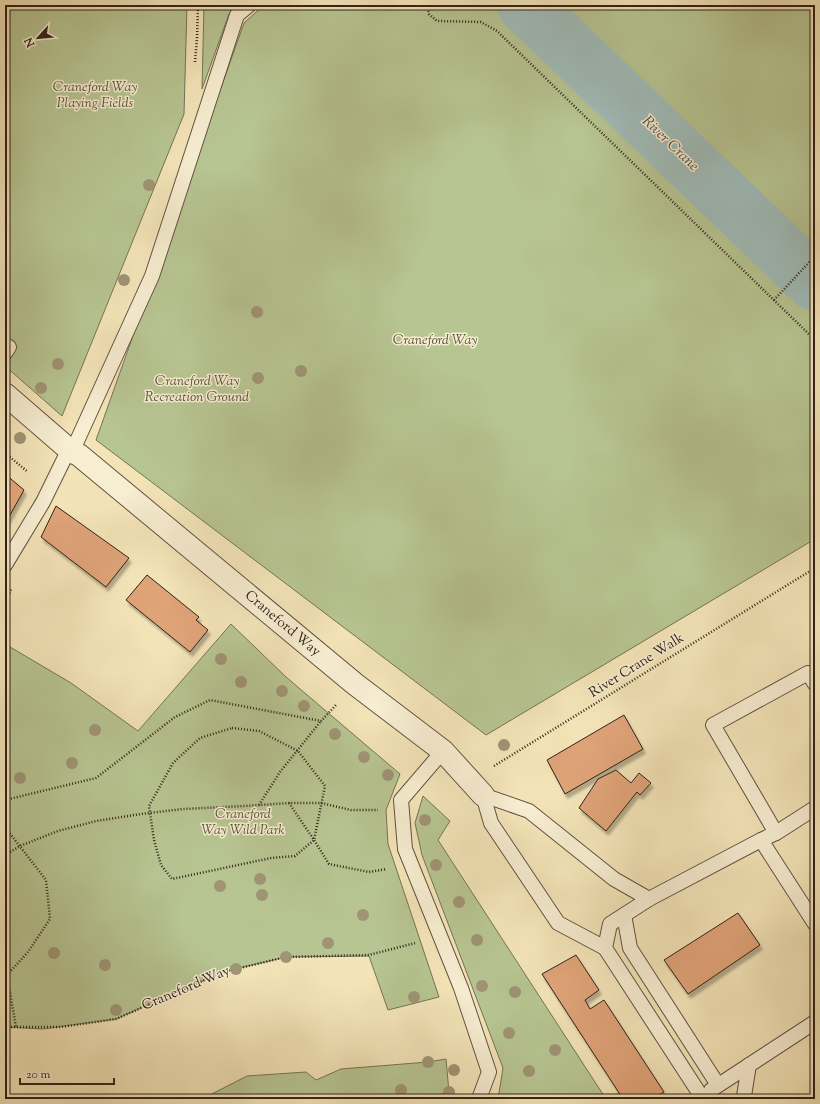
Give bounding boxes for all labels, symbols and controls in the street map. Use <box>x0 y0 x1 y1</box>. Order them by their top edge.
north arrow <box>18 18 58 58</box>
text: N <box>21 34 40 51</box>
park label: Craneford Way Playing Fields <box>53 78 137 114</box>
water label: River Crane <box>637 112 703 176</box>
park label: Craneford Way <box>393 331 477 351</box>
park label: Craneford Way Recreation Ground <box>145 372 249 408</box>
street label: Craneford Way <box>240 586 324 662</box>
street label: River Crane Walk <box>586 628 689 703</box>
park label: Craneford Way Wild Park <box>201 805 285 841</box>
street label: Craneford Way <box>139 961 233 1017</box>
scale bar <box>20 1060 114 1086</box>
text: 20 m <box>26 1066 51 1084</box>

